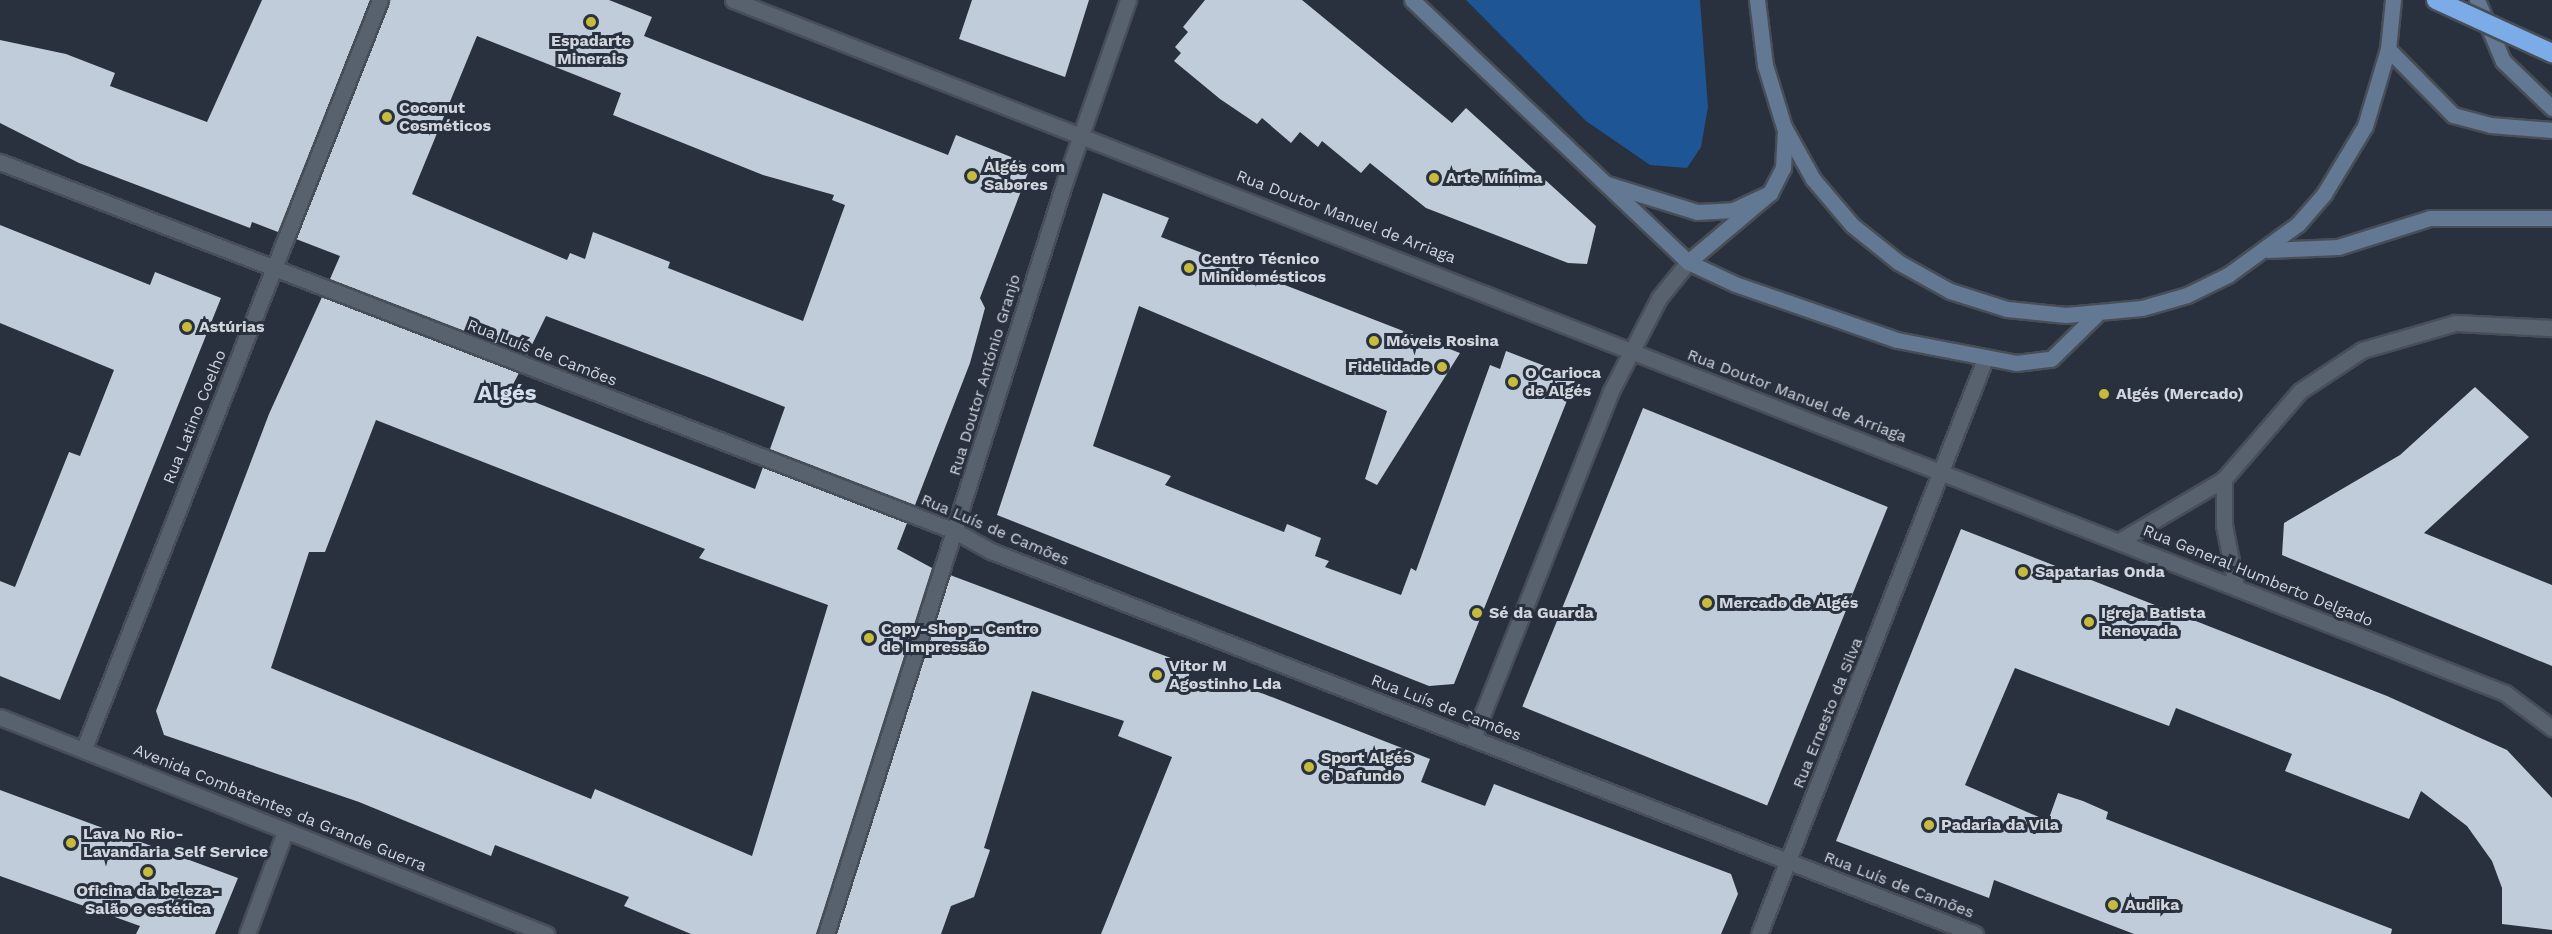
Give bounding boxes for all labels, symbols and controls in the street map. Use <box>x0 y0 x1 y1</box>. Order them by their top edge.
marker: Espadarte Minerais <box>584 15 598 29</box>
place label: Espadarte Minerais <box>551 31 631 69</box>
place label: Coconut Cosméticos <box>399 98 491 136</box>
marker: Coconut Cosméticos <box>380 110 394 124</box>
place label: Algés com Sabores <box>984 157 1065 195</box>
street label: Rua Doutor Manuel de Arriaga <box>1233 166 1459 268</box>
place label: Arte Mínima <box>1446 168 1542 188</box>
marker: Algés com Sabores <box>965 169 979 183</box>
marker: Arte Mínima <box>1427 171 1441 185</box>
place label: Centro Técnico Minidomésticos <box>1201 249 1326 287</box>
marker: Centro Técnico Minidomésticos <box>1182 261 1196 275</box>
street label: Rua Doutor António Granjo <box>945 271 1025 479</box>
street label: Rua Luís de Camões <box>464 315 620 391</box>
place label: Astúrias <box>199 317 265 337</box>
marker: Astúrias <box>180 320 194 334</box>
place label: Móveis Rosina <box>1386 331 1499 351</box>
marker: Móveis Rosina <box>1367 334 1381 348</box>
street label: Rua Doutor Manuel de Arriaga <box>1684 345 1910 447</box>
street label: Rua Latino Coelho <box>159 347 231 487</box>
place label: Fidelidade <box>1348 357 1430 377</box>
marker: Fidelidade <box>1435 360 1449 374</box>
place label: O Carioca de Algés <box>1525 363 1601 401</box>
marker: O Carioca de Algés <box>1506 375 1520 389</box>
district label: Algés <box>478 380 536 406</box>
place label: Algés (Mercado) <box>2116 384 2244 404</box>
marker: Algés (Mercado) <box>2097 387 2111 401</box>
street label: Rua Luís de Camões <box>918 490 1072 570</box>
street label: Rua General Humberto Delgado <box>2140 521 2376 631</box>
place label: Sapatarias Onda <box>2035 562 2165 582</box>
marker: Sapatarias Onda <box>2016 565 2030 579</box>
place label: Mercado de Algés <box>1719 593 1859 613</box>
marker: Mercado de Algés <box>1700 596 1714 610</box>
place label: Sé da Guarda <box>1489 603 1594 623</box>
place label: Igreja Batista Renovada <box>2101 603 2206 641</box>
marker: Sé da Guarda <box>1470 606 1484 620</box>
marker: Igreja Batista Renovada <box>2082 615 2096 629</box>
place label: Copy-Shop - Centro de Impressão <box>881 619 1039 657</box>
marker: Copy-Shop - Centro de Impressão <box>862 631 876 645</box>
street label: Rua Ernesto da Silva <box>1789 634 1867 792</box>
place label: Vitor M Agostinho Lda <box>1169 656 1281 694</box>
marker: Vitor M Agostinho Lda <box>1150 668 1164 682</box>
street label: Rua Luís de Camões <box>1368 670 1524 746</box>
street label: Avenida Combatentes da Grande Guerra <box>130 740 430 876</box>
place label: Sport Algés e Dafundo <box>1321 748 1412 786</box>
marker: Sport Algés e Dafundo <box>1302 760 1316 774</box>
place label: Padaria da Vila <box>1941 815 2060 835</box>
marker: Padaria da Vila <box>1922 818 1936 832</box>
place label: Lava No Rio- Lavandaria Self Service <box>83 824 269 862</box>
marker: Lava No Rio- Lavandaria Self Service <box>64 836 78 850</box>
street label: Rua Luís de Camões <box>1821 847 1977 923</box>
marker: Oficina da beleza- Salão e estética <box>141 865 155 879</box>
place label: Oficina da beleza- Salão e estética <box>76 881 220 919</box>
place label: Audika <box>2125 895 2180 915</box>
marker: Audika <box>2106 898 2120 912</box>

